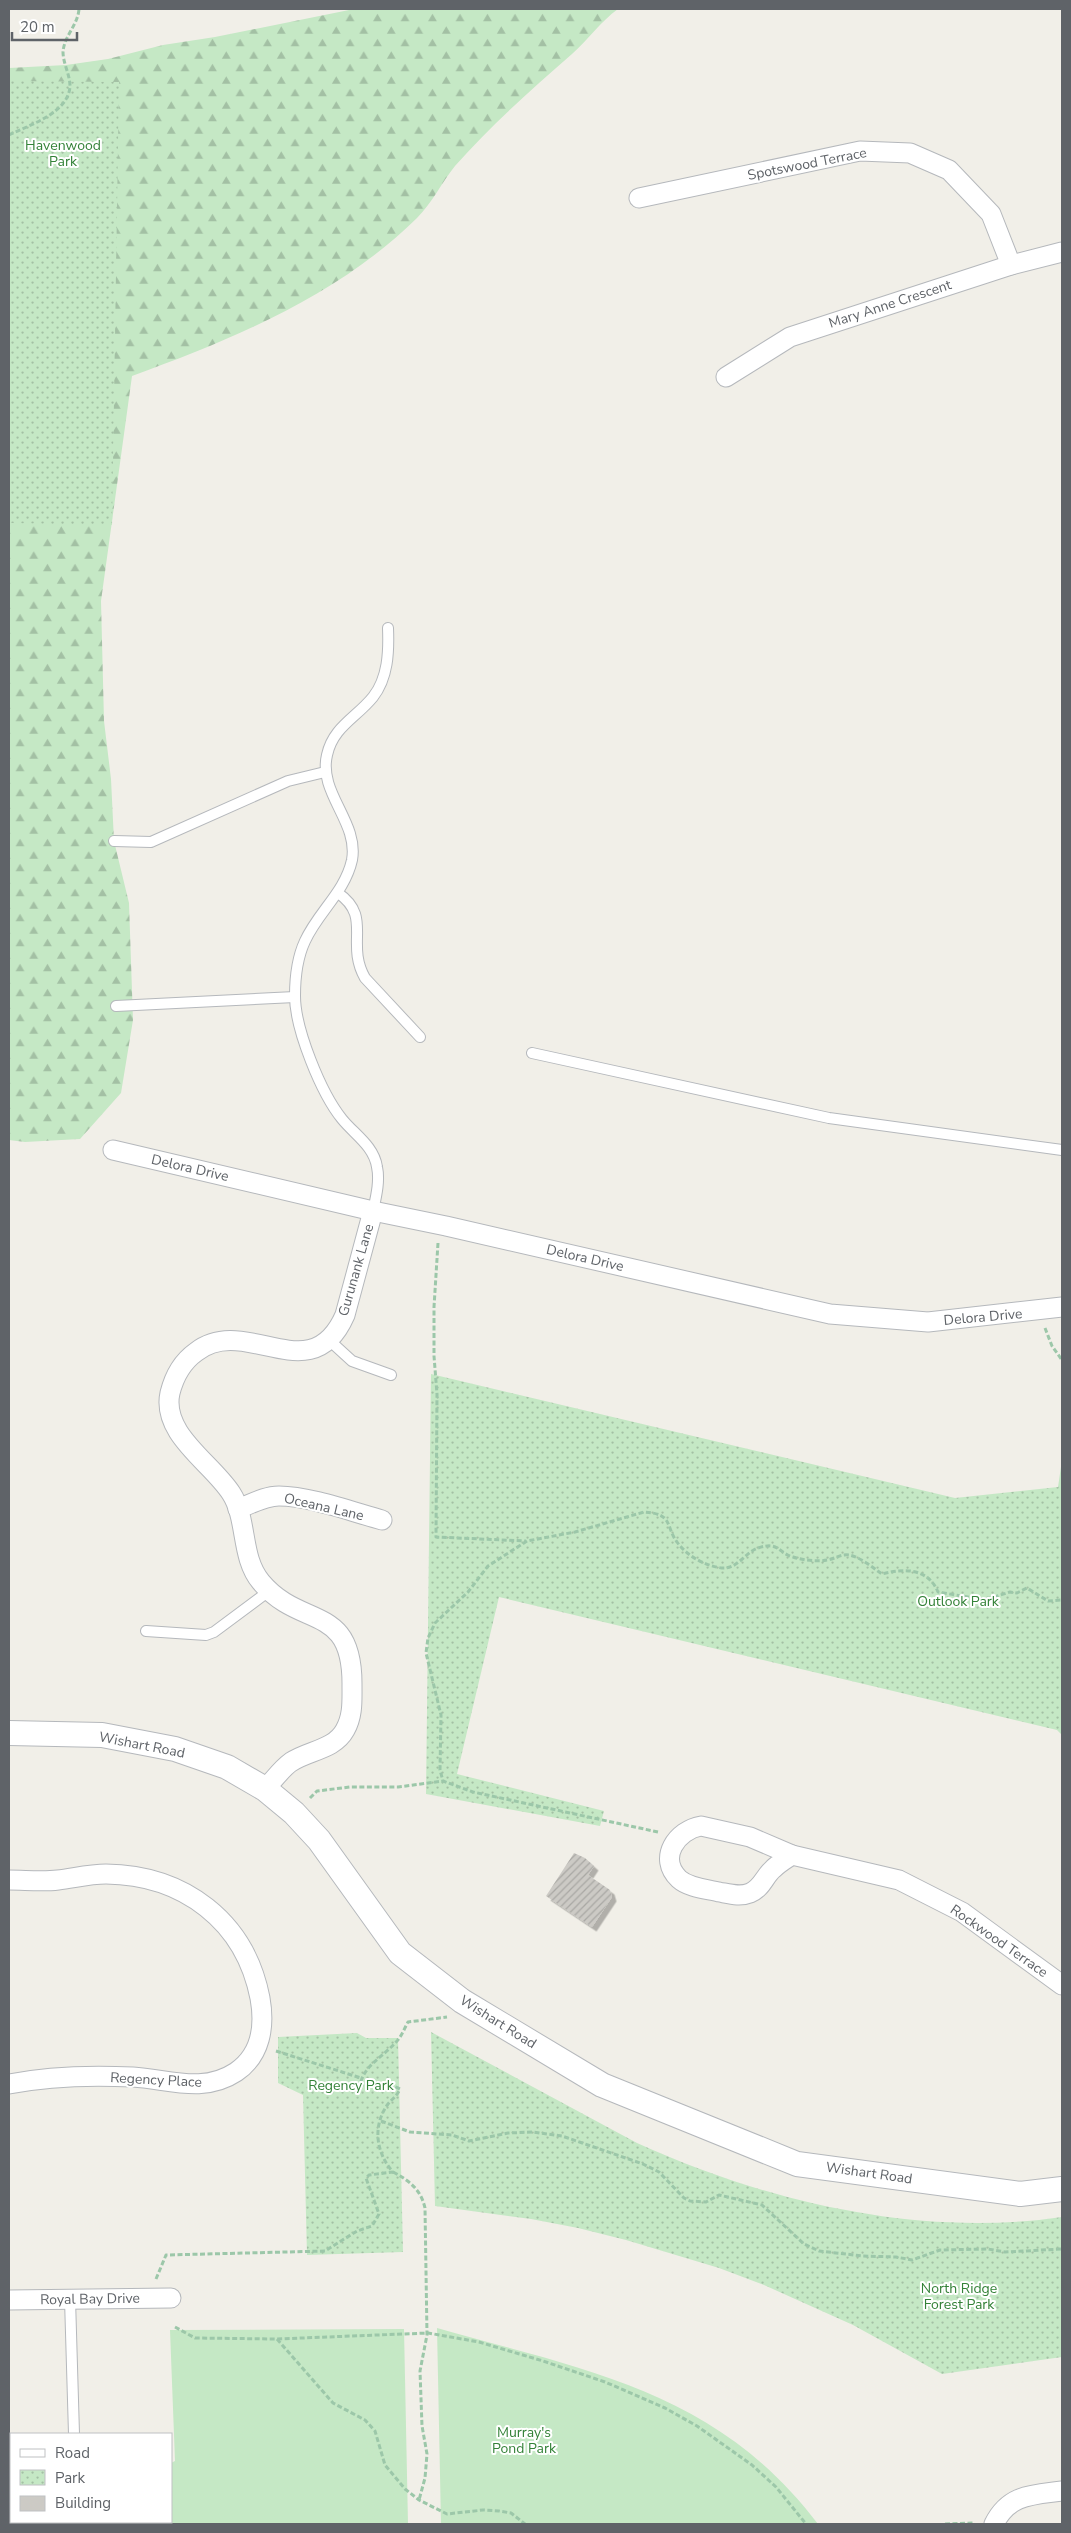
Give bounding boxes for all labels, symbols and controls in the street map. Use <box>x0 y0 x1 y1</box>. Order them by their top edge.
scale bar <box>12 10 78 42</box>
text: 20 m <box>20 17 55 37</box>
park label: Havenwood Park <box>25 136 101 171</box>
street label: Spotswood Terrace <box>746 143 868 185</box>
street label: Mary Anne Crescent <box>826 275 954 333</box>
street label: Delora Drive <box>149 1150 231 1186</box>
street label: Gurunank Lane <box>334 1222 378 1318</box>
street label: Delora Drive <box>544 1240 626 1276</box>
street label: Delora Drive <box>943 1304 1023 1330</box>
street label: Oceana Lane <box>282 1489 366 1525</box>
park label: Outlook Park <box>917 1592 1000 1611</box>
street label: Wishart Road <box>97 1727 187 1763</box>
street label: Rockwood Terrace <box>946 1900 1052 1982</box>
street label: Wishart Road <box>456 1991 540 2053</box>
street label: Regency Place <box>110 2068 202 2092</box>
park label: Regency Park <box>308 2076 395 2095</box>
street label: Wishart Road <box>824 2158 914 2188</box>
park label: North Ridge Forest Park <box>921 2279 997 2314</box>
street label: Royal Bay Drive <box>40 2289 140 2309</box>
park label: Murray's Pond Park <box>492 2423 557 2458</box>
legend <box>10 2433 172 2523</box>
text: Road <box>55 2443 90 2463</box>
text: Park <box>55 2468 85 2488</box>
text: Building <box>55 2493 111 2513</box>

